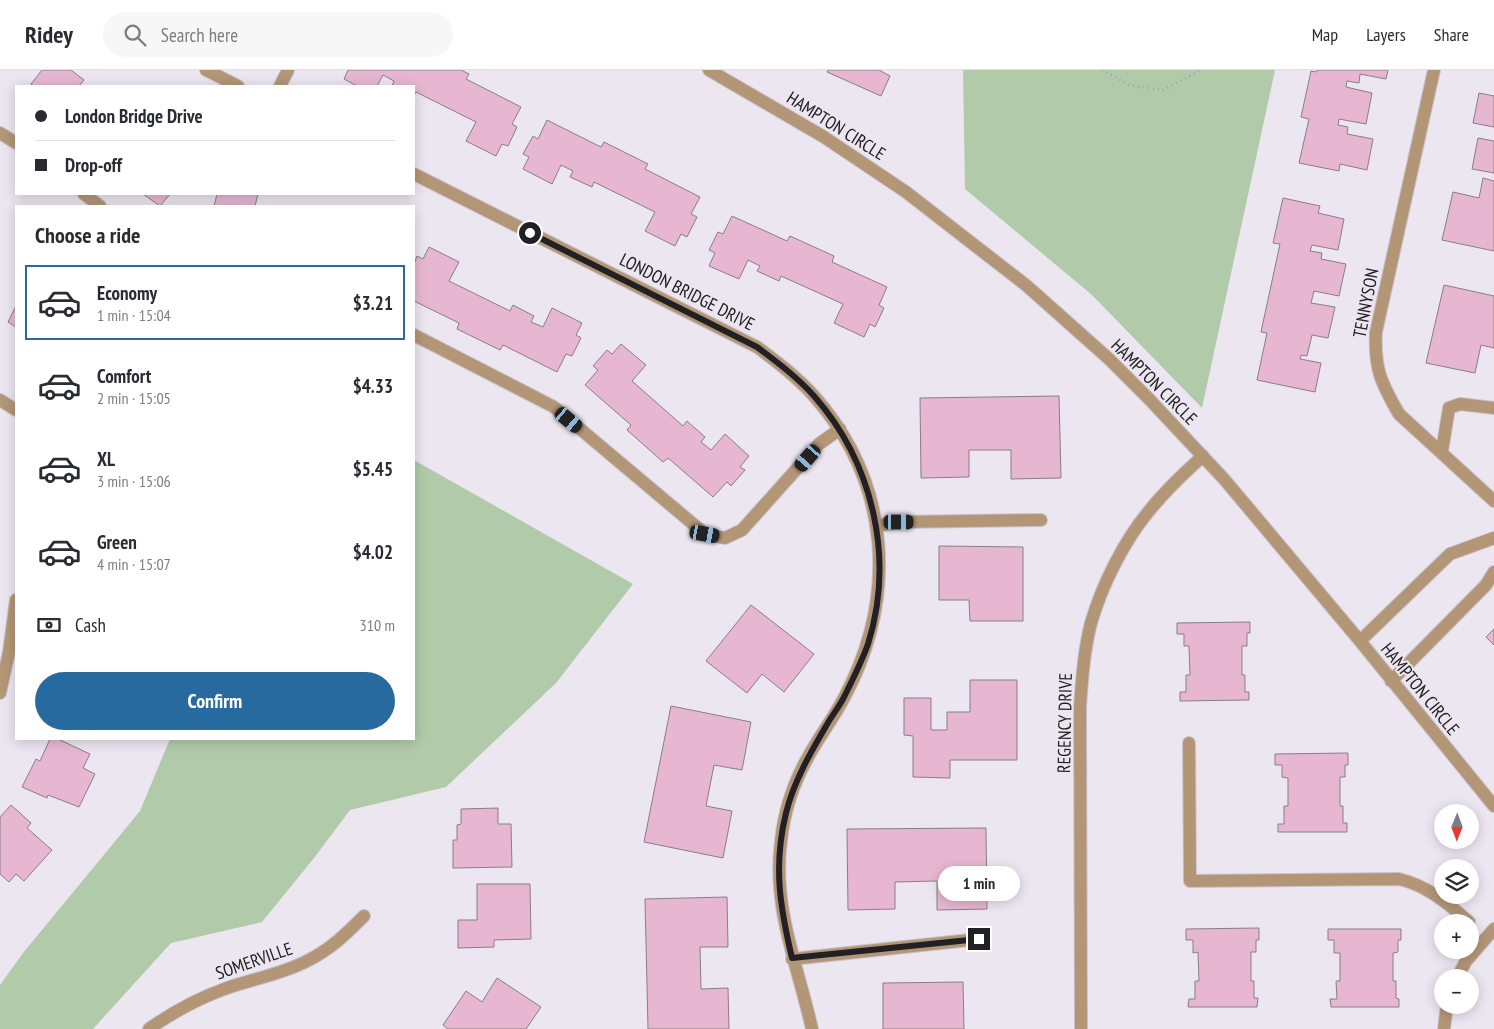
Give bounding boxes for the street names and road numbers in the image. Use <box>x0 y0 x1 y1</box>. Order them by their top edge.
street label: HAMPTON CIRCLE <box>783 86 890 165</box>
street label: LONDON BRIDGE DRIVE <box>616 248 759 335</box>
street label: TENNYSON <box>1347 266 1384 340</box>
street label: HAMPTON CIRCLE <box>1107 334 1202 429</box>
street label: HAMPTON CIRCLE <box>1376 638 1465 740</box>
street label: REGENCY DRIVE <box>1052 673 1077 773</box>
street label: SOMERVILLE <box>212 937 295 984</box>

